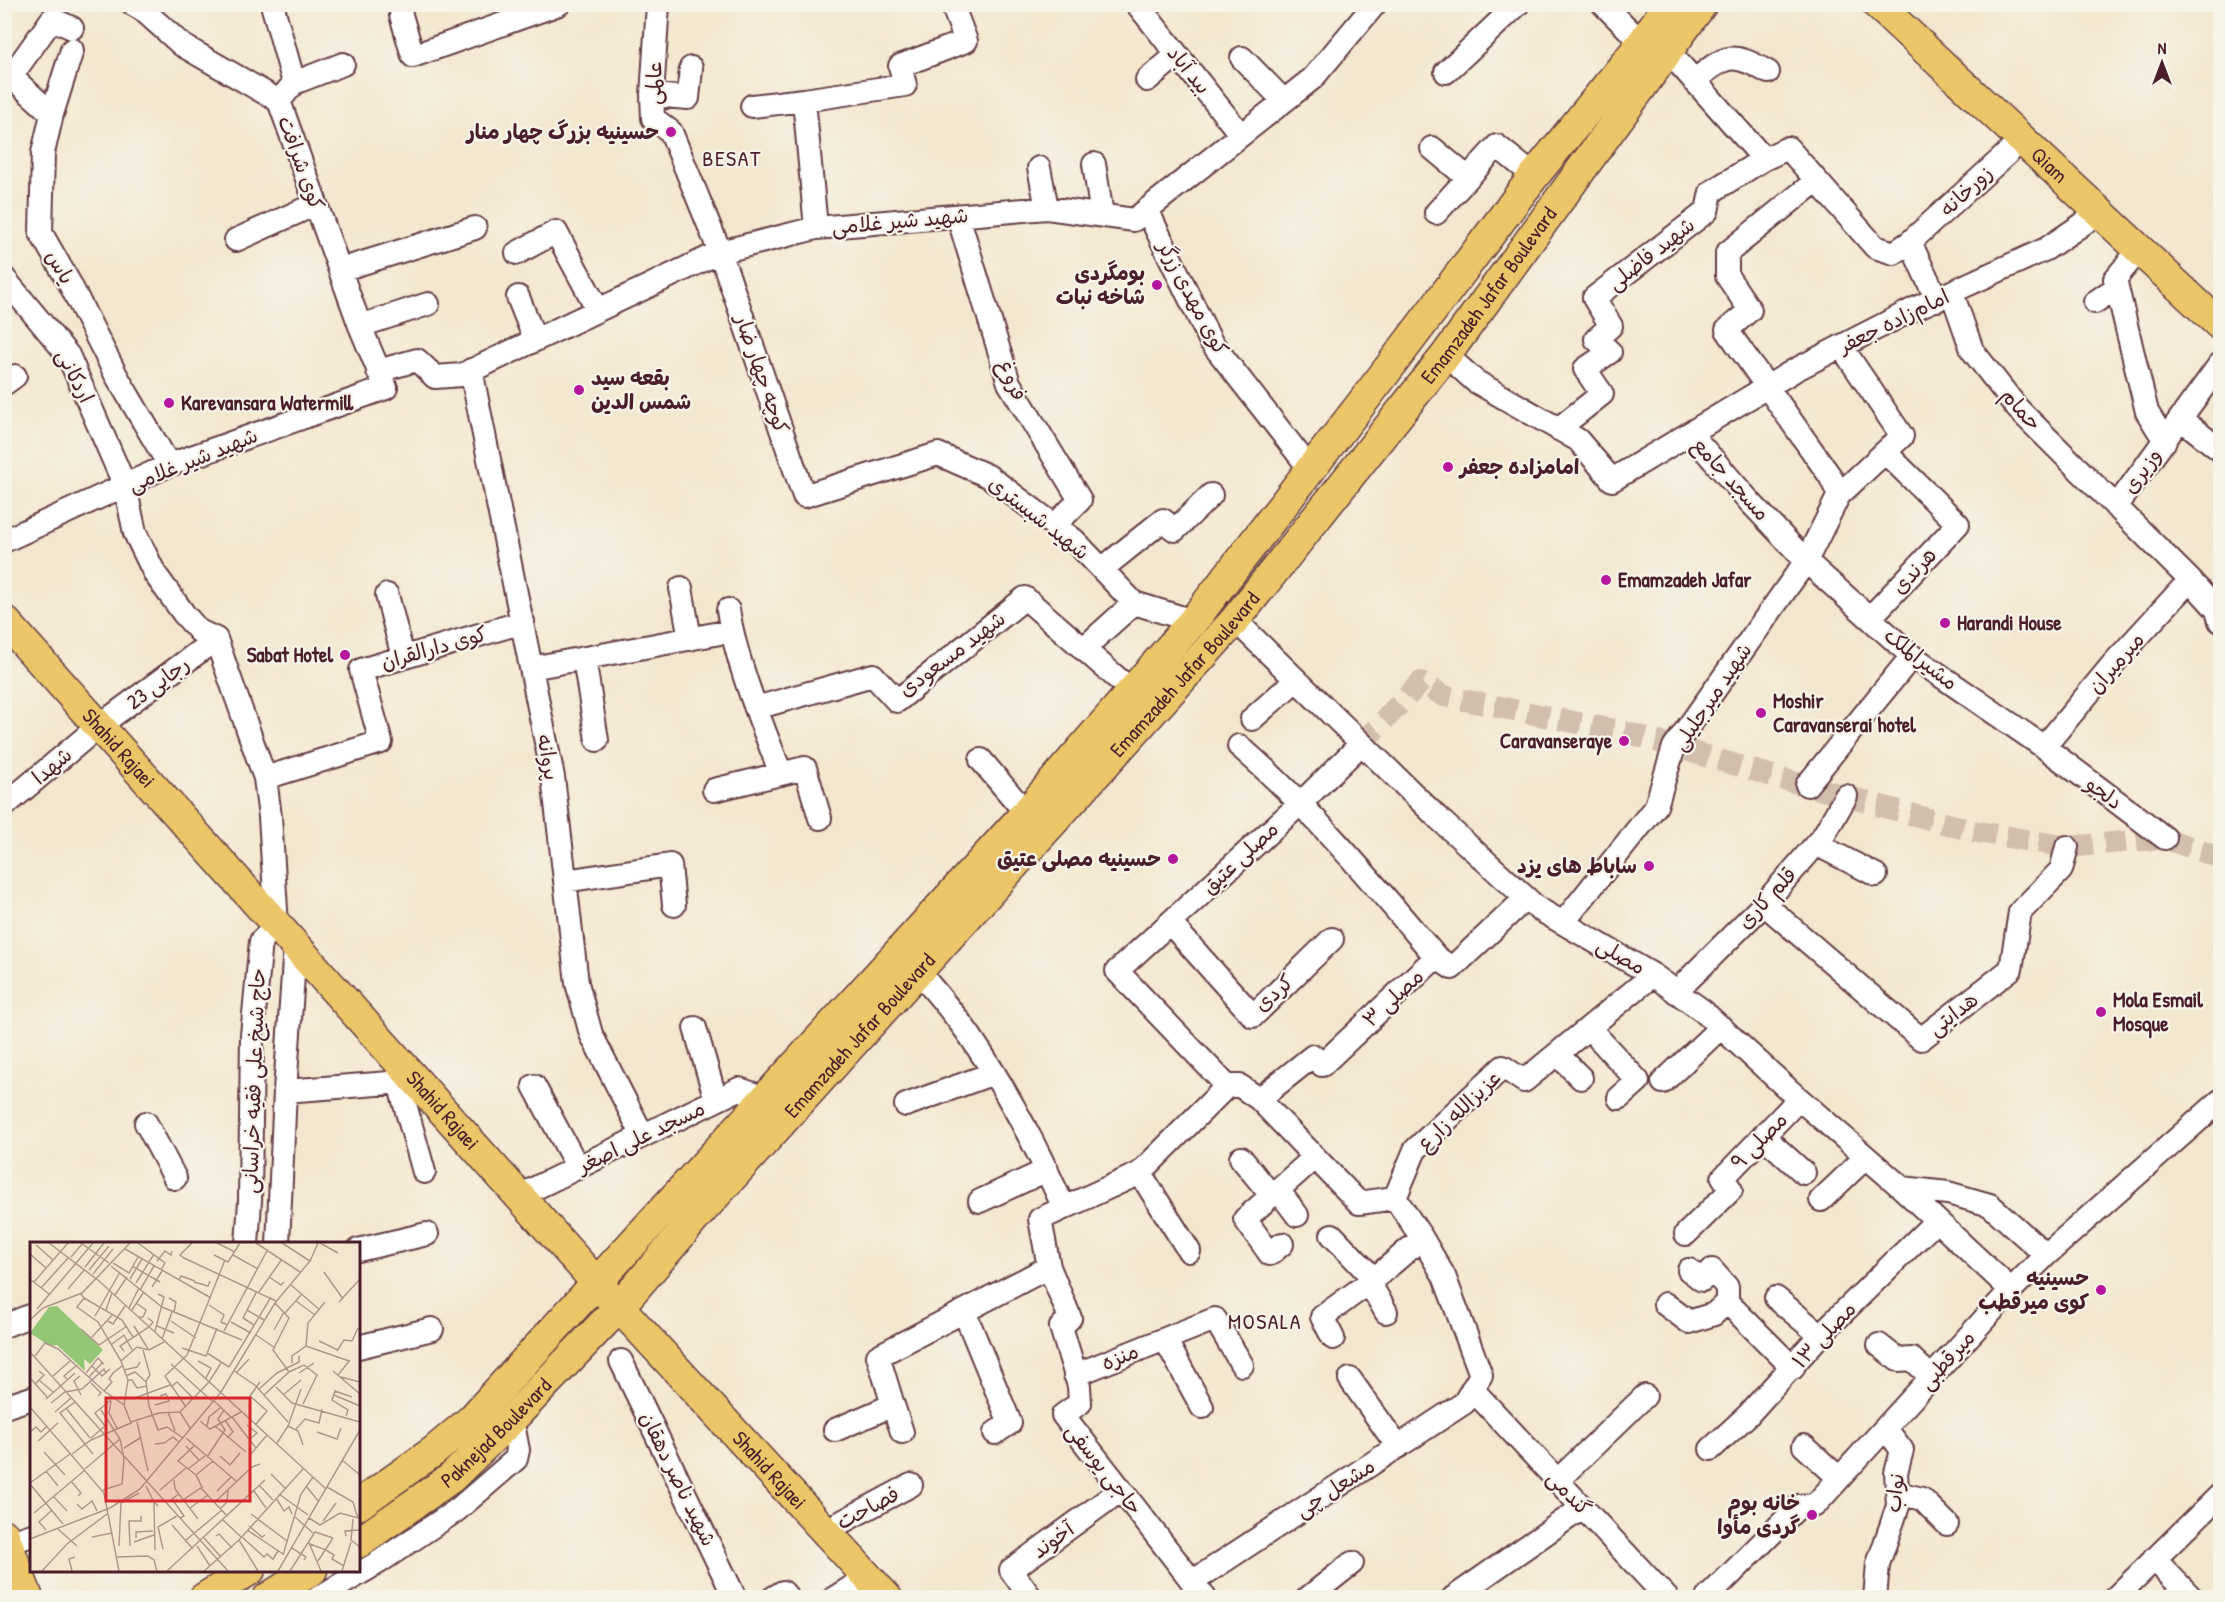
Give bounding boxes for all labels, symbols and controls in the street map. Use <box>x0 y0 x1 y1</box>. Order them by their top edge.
north arrow <box>2132 33 2192 93</box>
text: N <box>2158 37 2167 59</box>
street label: بید آباد <box>1161 39 1218 100</box>
street label: عالمی <box>638 61 669 105</box>
street label: کوی شرافت <box>271 112 332 214</box>
place label: حسینیه بزرگ چهار منار <box>465 117 659 146</box>
marker: حسینیه بزرگ چهار منار <box>664 125 678 139</box>
street label: Qiam <box>2025 140 2075 189</box>
district label: BESAT <box>702 143 762 173</box>
street label: زورخانه <box>1933 158 1999 223</box>
street label: شهید شیر غلامی <box>830 200 970 241</box>
street label: Emamzadeh Jafar Boulevard <box>1414 201 1563 390</box>
street label: شهید فاضلی <box>1601 210 1701 297</box>
street label: کوی مهدی زرگر <box>1150 234 1236 360</box>
street label: یاس <box>39 244 82 289</box>
place label: بومگردی شاخه نبات <box>1056 258 1145 311</box>
marker: بومگردی شاخه نبات <box>1150 278 1164 292</box>
street label: امام‌زاده جعفر <box>1832 281 1955 362</box>
street label: کوچه چهار ضار <box>728 308 796 437</box>
street label: اردکانی <box>50 344 101 408</box>
street label: فروغ <box>990 354 1034 406</box>
place label: بقعه سید شمس الدین <box>591 363 691 416</box>
street label: حمام <box>1993 381 2048 438</box>
marker: بقعه سید شمس الدین <box>572 383 586 397</box>
place label: Karevansara Watermill <box>181 388 354 417</box>
marker: Karevansara Watermill <box>162 396 176 410</box>
street label: شهید شیر غلامی <box>124 420 262 499</box>
street label: مسجد جامع <box>1685 430 1777 528</box>
street label: وزیری <box>2115 442 2168 499</box>
place label: امامزاده جعفر <box>1458 452 1579 481</box>
marker: امامزاده جعفر <box>1441 460 1455 474</box>
street label: شهید شبستری <box>983 469 1096 566</box>
street label: هرندی <box>1885 541 1943 600</box>
place label: Emamzadeh Jafar <box>1618 565 1752 594</box>
marker: Emamzadeh Jafar <box>1599 573 1613 587</box>
street label: Emamzadeh Jafar Boulevard <box>1103 585 1266 763</box>
street label: شهید مسعودی <box>892 604 1011 703</box>
place label: Harandi House <box>1957 608 2062 637</box>
marker: Harandi House <box>1938 616 1952 630</box>
street label: کوی دارالقران <box>377 619 490 676</box>
street label: مشیرالملک <box>1878 621 1964 697</box>
street label: میرمیران <box>2081 626 2150 700</box>
street label: شهید میرجلیلی <box>1665 637 1758 756</box>
place label: Sabat Hotel <box>247 640 333 669</box>
marker: Sabat Hotel <box>338 648 352 662</box>
street label: رجایی 23 <box>120 649 195 716</box>
place label: Moshir Caravanserai hotel <box>1773 686 1916 739</box>
street label: Shahid Rajaei <box>76 702 162 794</box>
marker: Moshir Caravanserai hotel <box>1754 706 1768 720</box>
place label: Caravanseraye <box>1500 726 1613 756</box>
street label: پروانه <box>530 731 567 782</box>
marker: Caravanseraye <box>1617 734 1631 748</box>
street label: شهدا <box>25 740 78 791</box>
street label: دلجو <box>2079 769 2129 816</box>
street label: مصلی عتیق <box>1195 815 1284 901</box>
place label: حسینیه مصلی عتیق <box>997 844 1161 873</box>
place label: ساباط های یزد <box>1517 851 1637 880</box>
marker: حسینیه مصلی عتیق <box>1166 852 1180 866</box>
marker: ساباط های یزد <box>1642 859 1656 873</box>
street label: قلم کاری <box>1731 860 1804 936</box>
street label: مصلی <box>1591 930 1651 981</box>
street label: Emamzadeh Jafar Boulevard <box>777 947 941 1124</box>
street label: مصلی ۳ <box>1356 962 1430 1033</box>
street label: کردی <box>1248 967 1300 1018</box>
street label: حاج شیخ علی فقیه خراسانی <box>235 968 272 1194</box>
street label: هدایتی <box>1922 985 1984 1042</box>
place label: Mola Esmail Mosque <box>2113 985 2203 1039</box>
marker: Mola Esmail Mosque <box>2094 1005 2108 1019</box>
street label: عزیزالله زارع <box>1410 1063 1508 1159</box>
street label: Shahid Rajaei <box>400 1064 486 1156</box>
street label: مسجد علی اصغر <box>570 1093 710 1181</box>
street label: مصلی ۹ <box>1724 1105 1793 1176</box>
inset map <box>30 1242 360 1572</box>
place label: حسینیه کوی میرقطب <box>1978 1263 2090 1316</box>
marker: حسینیه کوی میرقطب <box>2094 1283 2108 1297</box>
street label: مصلی ۱۳ <box>1785 1295 1862 1374</box>
district label: MOSALA <box>1228 1306 1302 1336</box>
street label: میرقطبی <box>1912 1323 1981 1396</box>
street label: منزه <box>1097 1336 1143 1377</box>
street label: Paknejad Boulevard <box>435 1371 558 1495</box>
street label: شهید ناصر دهقان <box>633 1407 724 1551</box>
street label: حاجی یوسفی <box>1059 1417 1150 1521</box>
street label: Shahid Rajaei <box>726 1424 813 1516</box>
street label: مشعل چی <box>1289 1451 1380 1524</box>
street label: گندمی <box>1541 1463 1598 1522</box>
street label: نواب <box>1878 1472 1911 1514</box>
street label: فصاحت <box>831 1479 904 1536</box>
place label: خانه بوم گردی مأوا <box>1717 1488 1801 1541</box>
marker: خانه بوم گردی مأوا <box>1805 1508 1819 1522</box>
street label: آخوند <box>1026 1514 1080 1565</box>

